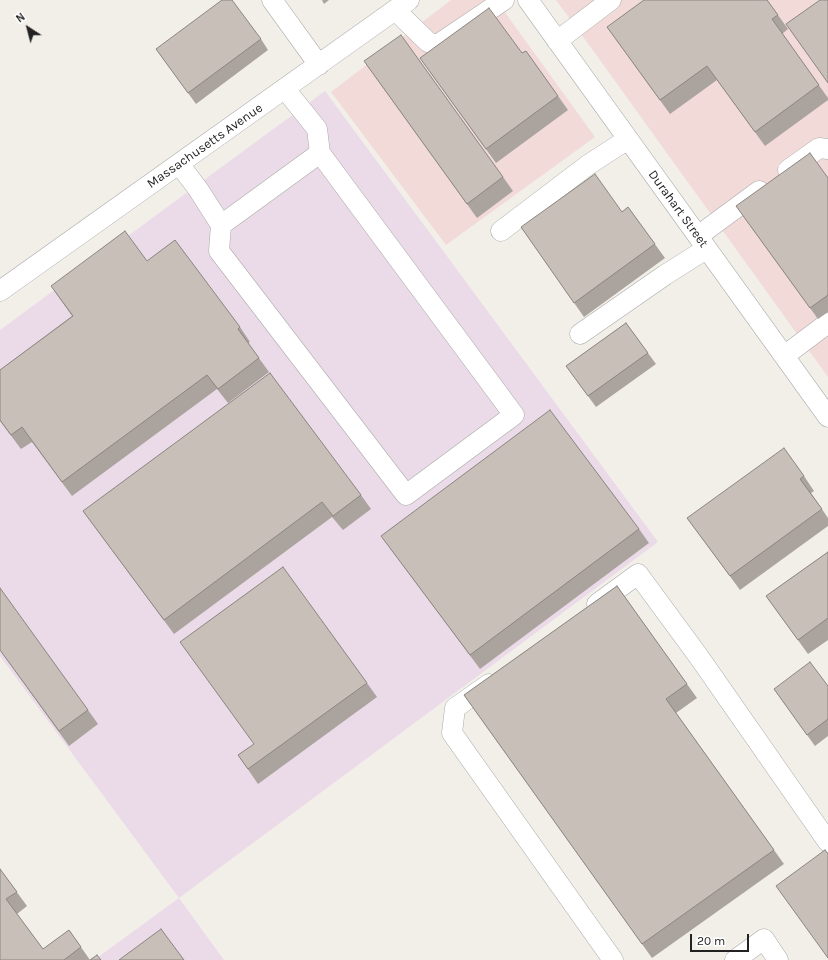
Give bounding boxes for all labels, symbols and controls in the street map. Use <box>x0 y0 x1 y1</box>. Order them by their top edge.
north arrow <box>8 8 48 48</box>
text: N <box>14 10 28 25</box>
street label: Massachusetts Avenue <box>144 100 266 192</box>
street label: Durahart Street <box>645 167 711 251</box>
scale bar <box>692 926 751 952</box>
text: 20 m <box>697 934 725 948</box>

